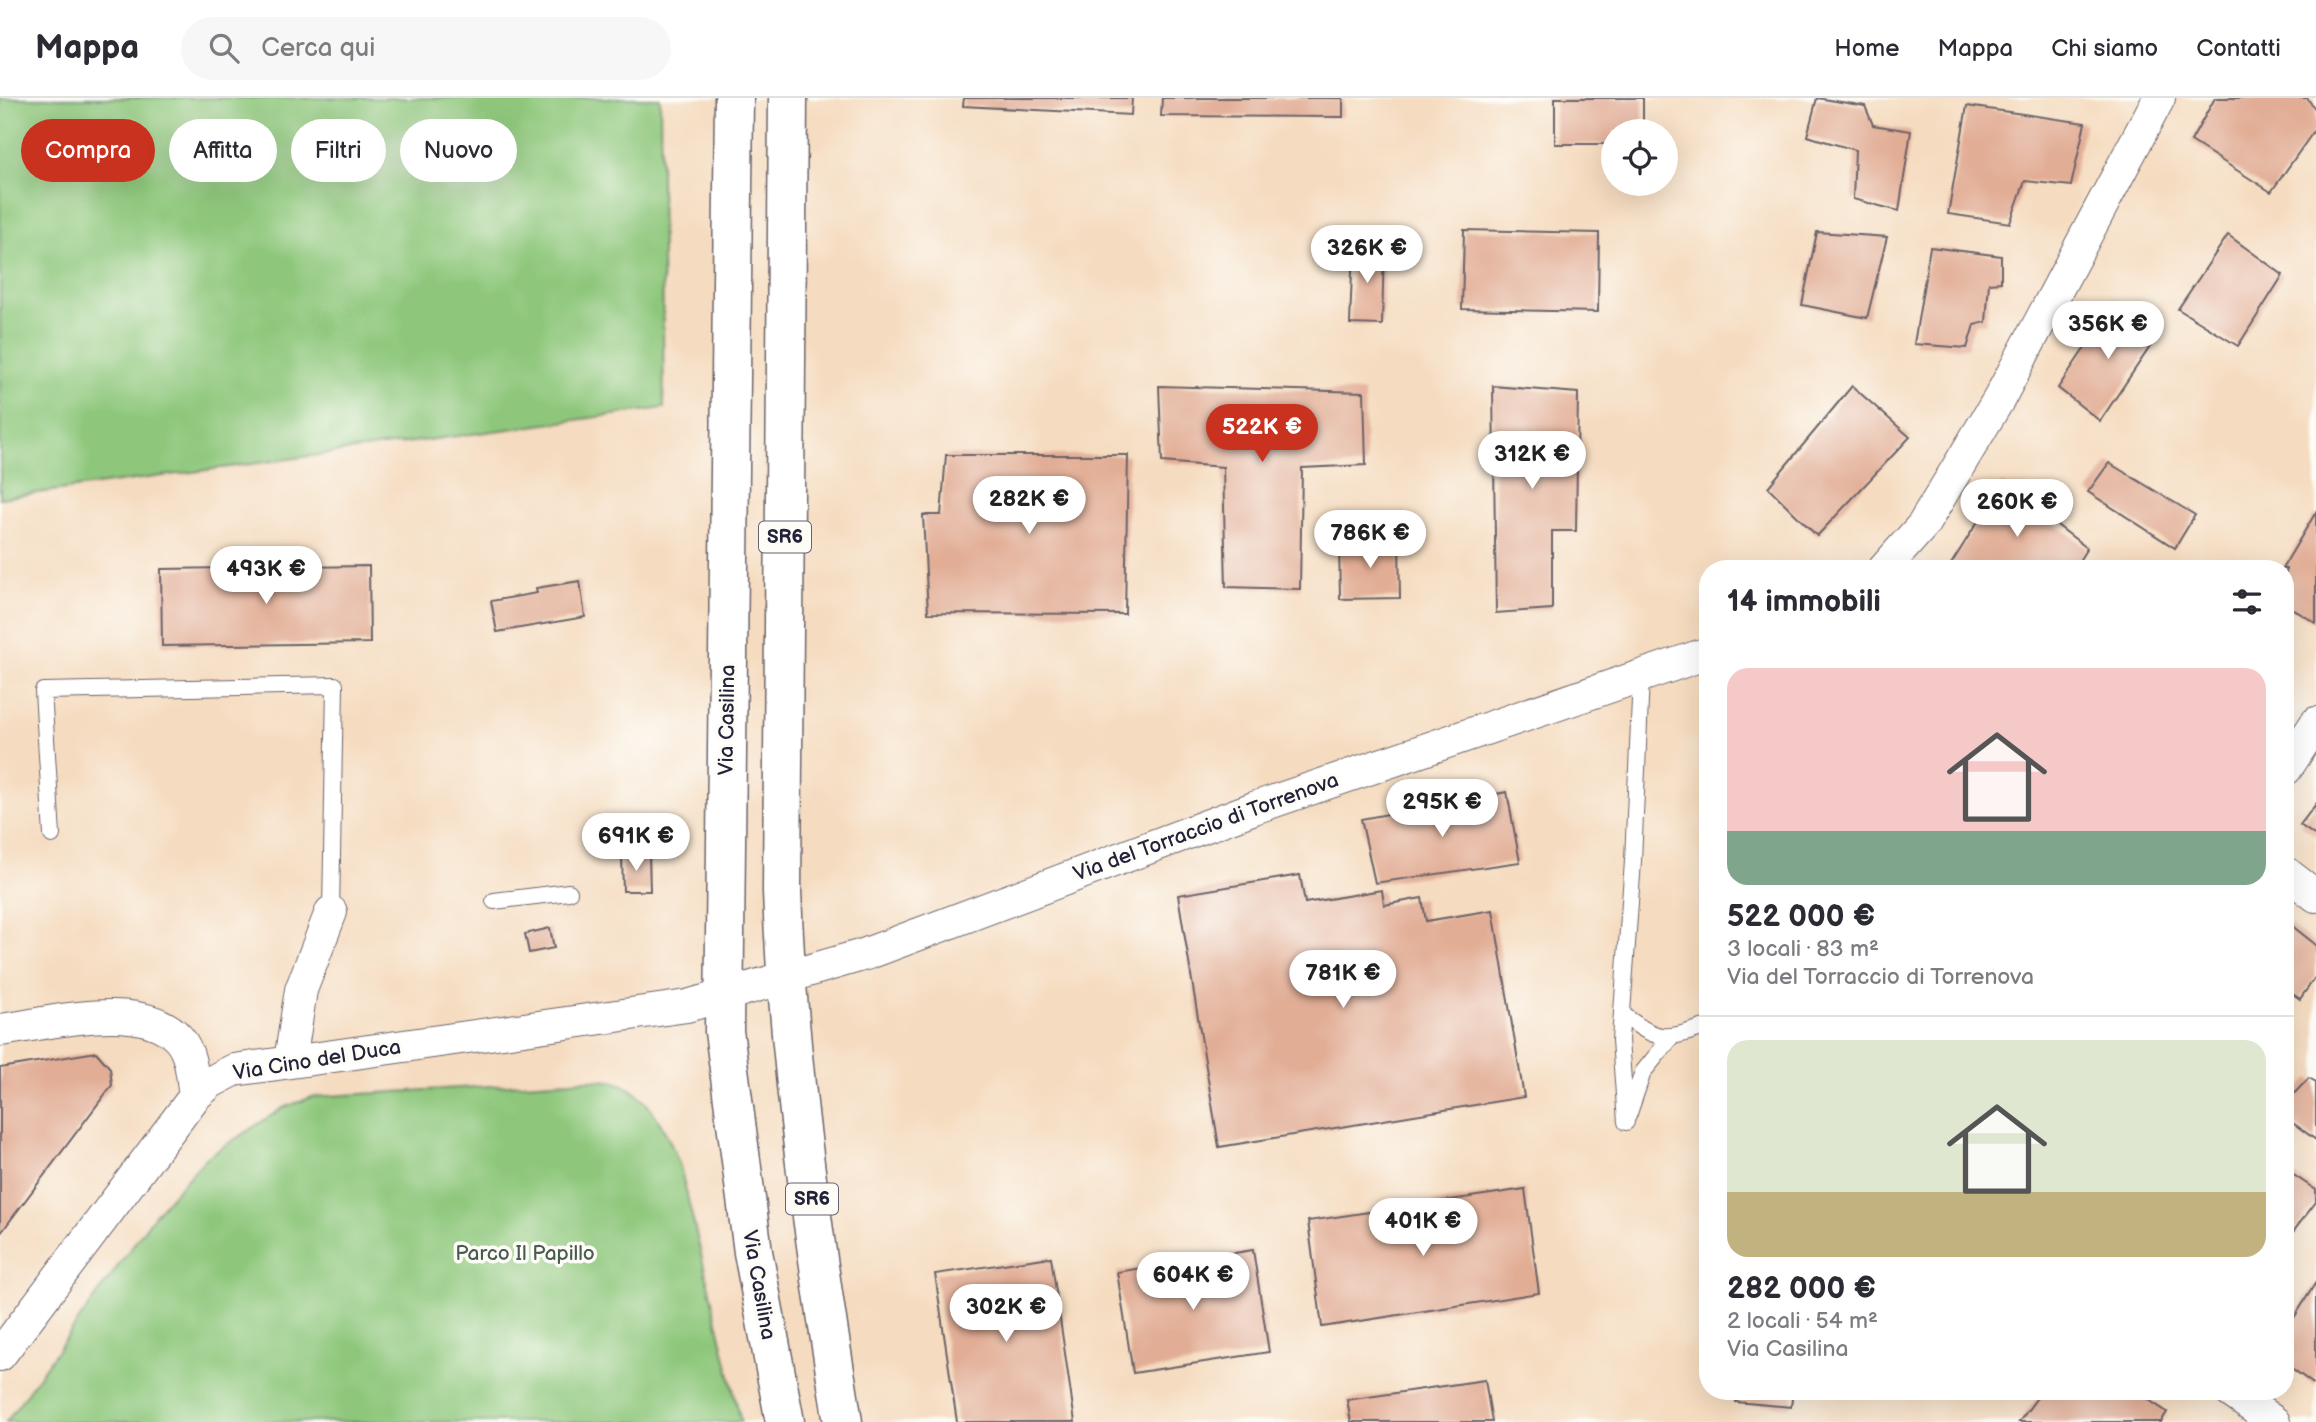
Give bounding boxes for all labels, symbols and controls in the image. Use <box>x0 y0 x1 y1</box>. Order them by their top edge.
search box <box>181 17 671 80</box>
text: Mappa <box>35 28 139 68</box>
icon: search <box>205 29 243 67</box>
text: Cerca qui <box>261 33 375 64</box>
text: Home <box>1834 34 1899 63</box>
text: Mappa <box>1937 34 2013 63</box>
text: Chi siamo <box>2051 34 2158 63</box>
text: Contatti <box>2196 34 2281 63</box>
chip: Compra <box>21 119 155 182</box>
chip: Affitta <box>169 119 277 182</box>
chip: Filtri <box>291 119 386 182</box>
chip: Nuovo <box>400 119 517 182</box>
map controls <box>1601 119 1678 196</box>
button: locate <box>1601 119 1678 196</box>
pin: 326K € <box>1310 226 1424 285</box>
text: 326K € <box>1327 234 1407 262</box>
pin: 356K € <box>2051 302 2165 361</box>
text: 356K € <box>2068 310 2148 338</box>
pin: 522K € <box>1205 404 1319 464</box>
text: 522K € <box>1222 413 1302 441</box>
pin: 312K € <box>1475 432 1589 491</box>
text: 312K € <box>1494 440 1570 468</box>
pin: 282K € <box>972 476 1086 536</box>
pin: 260K € <box>1960 480 2074 539</box>
text: 282K € <box>989 485 1069 513</box>
text: 260K € <box>1976 488 2058 516</box>
pin: 786K € <box>1313 510 1427 570</box>
text: 786K € <box>1330 519 1410 547</box>
road number: SR6 <box>759 522 811 552</box>
pin: 493K € <box>209 546 323 606</box>
text: 493K € <box>226 555 306 583</box>
icon: filters <box>2228 583 2266 621</box>
text: 14 immobili <box>1727 584 1881 620</box>
street label: Via Casilina <box>714 664 740 776</box>
icon: home <box>1934 714 2060 840</box>
street label: Via del Torraccio di Torrenova <box>1070 767 1342 887</box>
pin: 295K € <box>1385 780 1499 839</box>
text: 295K € <box>1402 788 1482 816</box>
pin: 691K € <box>579 814 693 873</box>
text: 691K € <box>598 822 674 850</box>
text: 522 000 € <box>1727 899 1875 935</box>
text: 3 locali · 83 m² <box>1727 935 1879 963</box>
pin: 781K € <box>1286 950 1400 1010</box>
text: 781K € <box>1305 959 1381 987</box>
text: Via del Torraccio di Torrenova <box>1727 963 2034 991</box>
street label: Via Cino del Duca <box>231 1034 403 1086</box>
icon: home <box>1934 1086 2060 1212</box>
road number: SR6 <box>786 1184 838 1214</box>
pin: 401K € <box>1366 1198 1480 1258</box>
text: 401K € <box>1385 1207 1461 1235</box>
street label: Via Casilina <box>737 1228 781 1342</box>
park label: Parco Il Papillo <box>455 1241 595 1266</box>
pin: 604K € <box>1136 1252 1250 1312</box>
text: 604K € <box>1152 1261 1234 1289</box>
text: 282 000 € <box>1727 1271 1876 1307</box>
pin: 302K € <box>949 1284 1063 1344</box>
text: 302K € <box>966 1293 1046 1321</box>
text: 2 locali · 54 m² <box>1727 1307 1878 1335</box>
text: Via Casilina <box>1727 1335 1848 1363</box>

